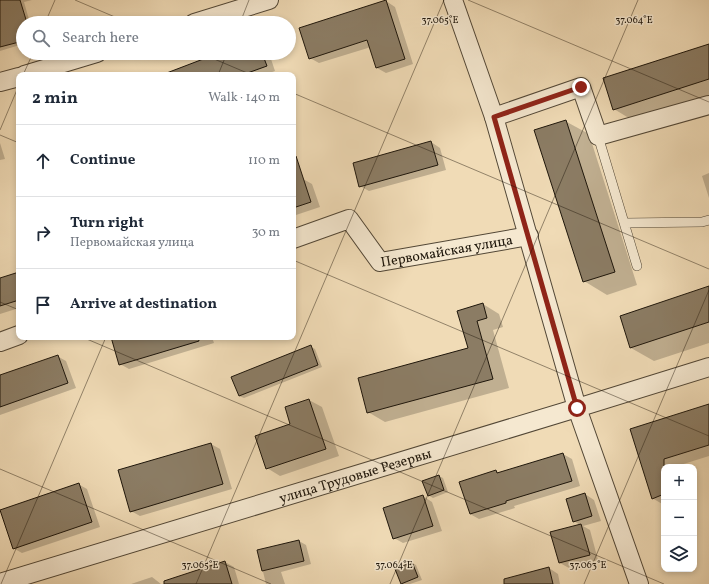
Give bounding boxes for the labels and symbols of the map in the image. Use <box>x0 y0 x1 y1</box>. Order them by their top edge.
text: 37.065°E <box>421 13 459 27</box>
text: 37.064°E <box>615 13 653 27</box>
route end <box>572 78 590 96</box>
street label: Первомайская улица <box>379 231 514 273</box>
route start <box>568 399 586 417</box>
street label: улица Трудовые Резервы <box>277 445 434 509</box>
text: 37.065°E <box>181 558 219 572</box>
text: 37.064°E <box>375 558 413 572</box>
text: 37.063°E <box>569 558 607 572</box>

